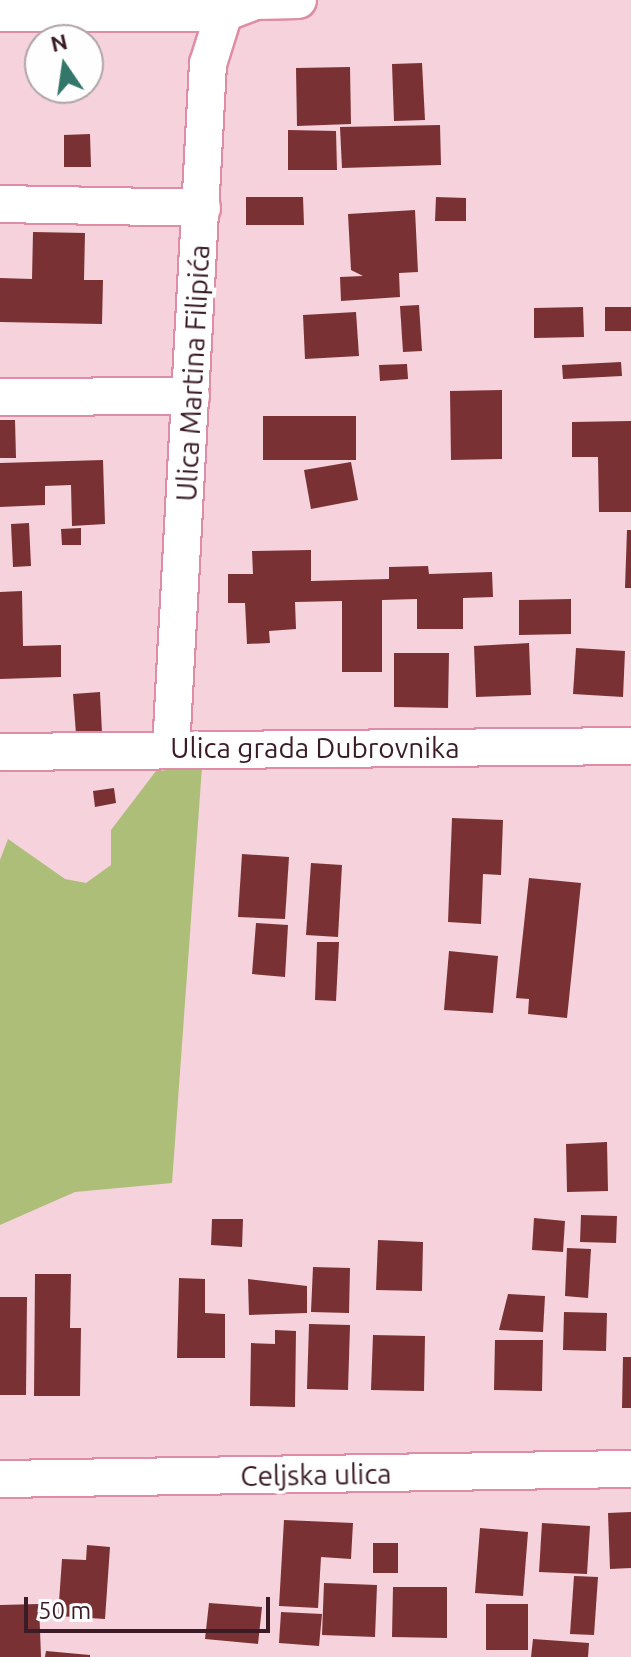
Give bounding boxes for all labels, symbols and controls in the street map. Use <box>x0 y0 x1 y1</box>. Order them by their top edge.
north arrow <box>24 24 104 104</box>
text: N <box>48 28 70 56</box>
street label: Ulica Martina Filipića <box>169 244 217 502</box>
street label: Ulica grada Dubrovnika <box>170 731 460 765</box>
street label: Celjska ulica <box>240 1457 392 1493</box>
scale bar <box>28 1581 274 1631</box>
text: 50 m <box>38 1597 91 1624</box>

